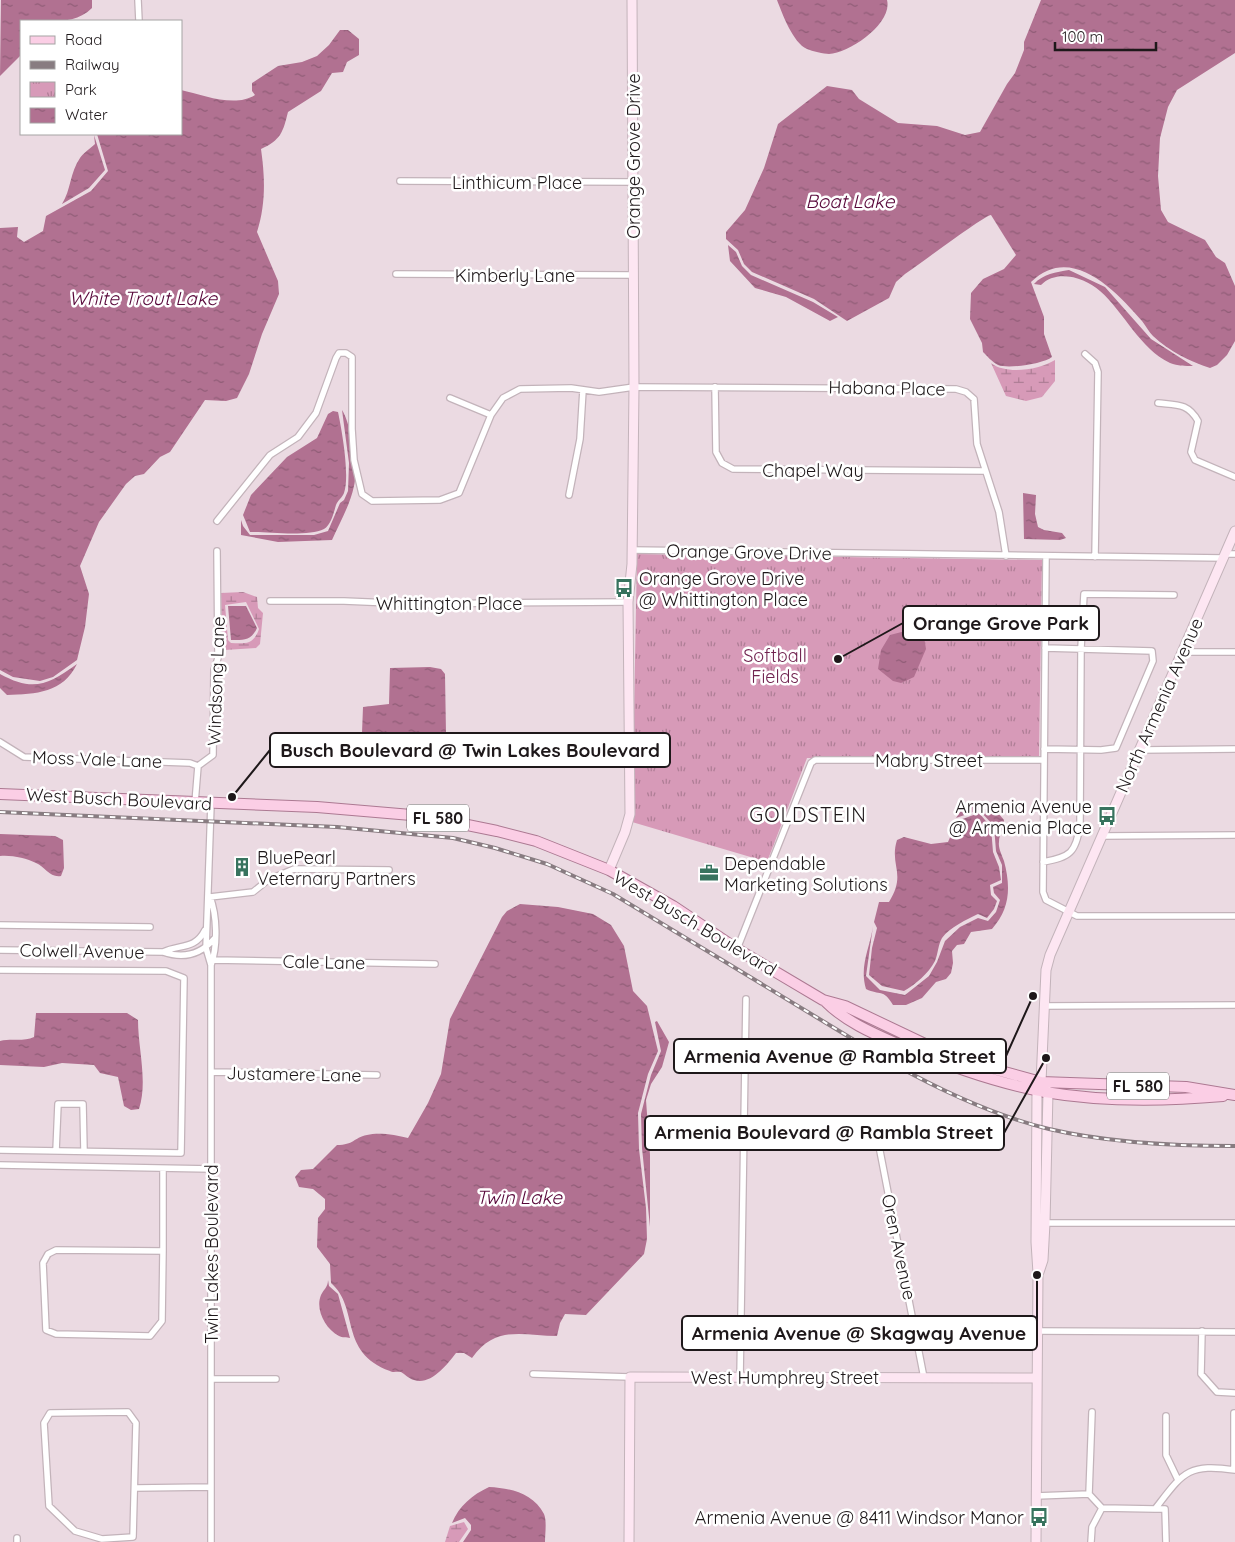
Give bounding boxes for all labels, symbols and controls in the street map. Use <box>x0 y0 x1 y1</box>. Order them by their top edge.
legend <box>20 20 182 135</box>
scale bar <box>1055 20 1156 52</box>
text: 100 m <box>1062 27 1103 46</box>
text: Road <box>65 30 102 49</box>
text: Railway <box>65 55 120 74</box>
street label: Orange Grove Drive <box>622 73 645 239</box>
text: Park <box>65 80 97 99</box>
text: Water <box>65 105 108 124</box>
street label: Linthicum Place <box>452 171 582 194</box>
water label: Boat Lake <box>805 189 896 213</box>
street label: Kimberly Lane <box>455 264 575 287</box>
water label: White Trout Lake <box>69 286 219 310</box>
street label: Habana Place <box>828 375 946 401</box>
street label: Chapel Way <box>762 459 864 482</box>
street label: Orange Grove Drive <box>666 539 832 565</box>
place label: Orange Grove Drive @ Whittington Place <box>639 567 808 611</box>
bus stop icon: Orange Grove Drive @ Whittington Place <box>613 577 635 599</box>
street label: Whittington Place <box>376 592 522 615</box>
callout: Orange Grove Park <box>903 606 1099 640</box>
text: Orange Grove Park <box>913 611 1089 635</box>
street label: North Armenia Avenue <box>1110 614 1208 796</box>
street label: Windsong Lane <box>202 616 230 746</box>
park label: Softball Fields <box>743 644 807 688</box>
callout: Busch Boulevard @ Twin Lakes Boulevard <box>270 733 670 767</box>
text: Busch Boulevard @ Twin Lakes Boulevard <box>280 738 660 762</box>
street label: Moss Vale Lane <box>31 745 163 773</box>
street label: Mabry Street <box>875 749 983 772</box>
street label: West Busch Boulevard <box>25 783 213 815</box>
place label: Armenia Avenue @ Armenia Place <box>949 795 1092 839</box>
district label: GOLDSTEIN <box>749 802 867 827</box>
road number: FL 580 <box>407 804 469 831</box>
bus stop icon: Armenia Avenue @ Armenia Place <box>1096 805 1118 827</box>
place label: BluePearl Veternary Partners <box>257 846 416 890</box>
place label: Dependable Marketing Solutions <box>724 852 888 896</box>
building icon: BluePearl Veternary Partners <box>231 856 253 878</box>
office icon: Dependable Marketing Solutions <box>698 862 720 884</box>
street label: West Busch Boulevard <box>609 865 781 981</box>
street label: Colwell Avenue <box>19 938 145 964</box>
street label: Cale Lane <box>282 950 366 974</box>
callout: Armenia Avenue @ Rambla Street <box>674 1039 1006 1073</box>
text: Armenia Avenue @ Rambla Street <box>684 1044 996 1068</box>
street label: Justamere Lane <box>226 1061 362 1087</box>
road number: FL 580 <box>1107 1072 1169 1100</box>
callout: Armenia Boulevard @ Rambla Street <box>645 1116 1004 1150</box>
text: Armenia Boulevard @ Rambla Street <box>655 1120 993 1144</box>
street label: Twin Lakes Boulevard <box>200 1164 223 1344</box>
water label: Twin Lake <box>476 1185 563 1209</box>
street label: Oren Avenue <box>877 1192 921 1302</box>
callout: Armenia Avenue @ Skagway Avenue <box>682 1316 1037 1350</box>
text: Armenia Avenue @ Skagway Avenue <box>692 1321 1026 1345</box>
street label: West Humphrey Street <box>691 1366 879 1389</box>
place label: Armenia Avenue @ 8411 Windsor Manor <box>695 1506 1024 1529</box>
bus stop icon: Armenia Avenue @ 8411 Windsor Manor <box>1028 1506 1050 1528</box>

